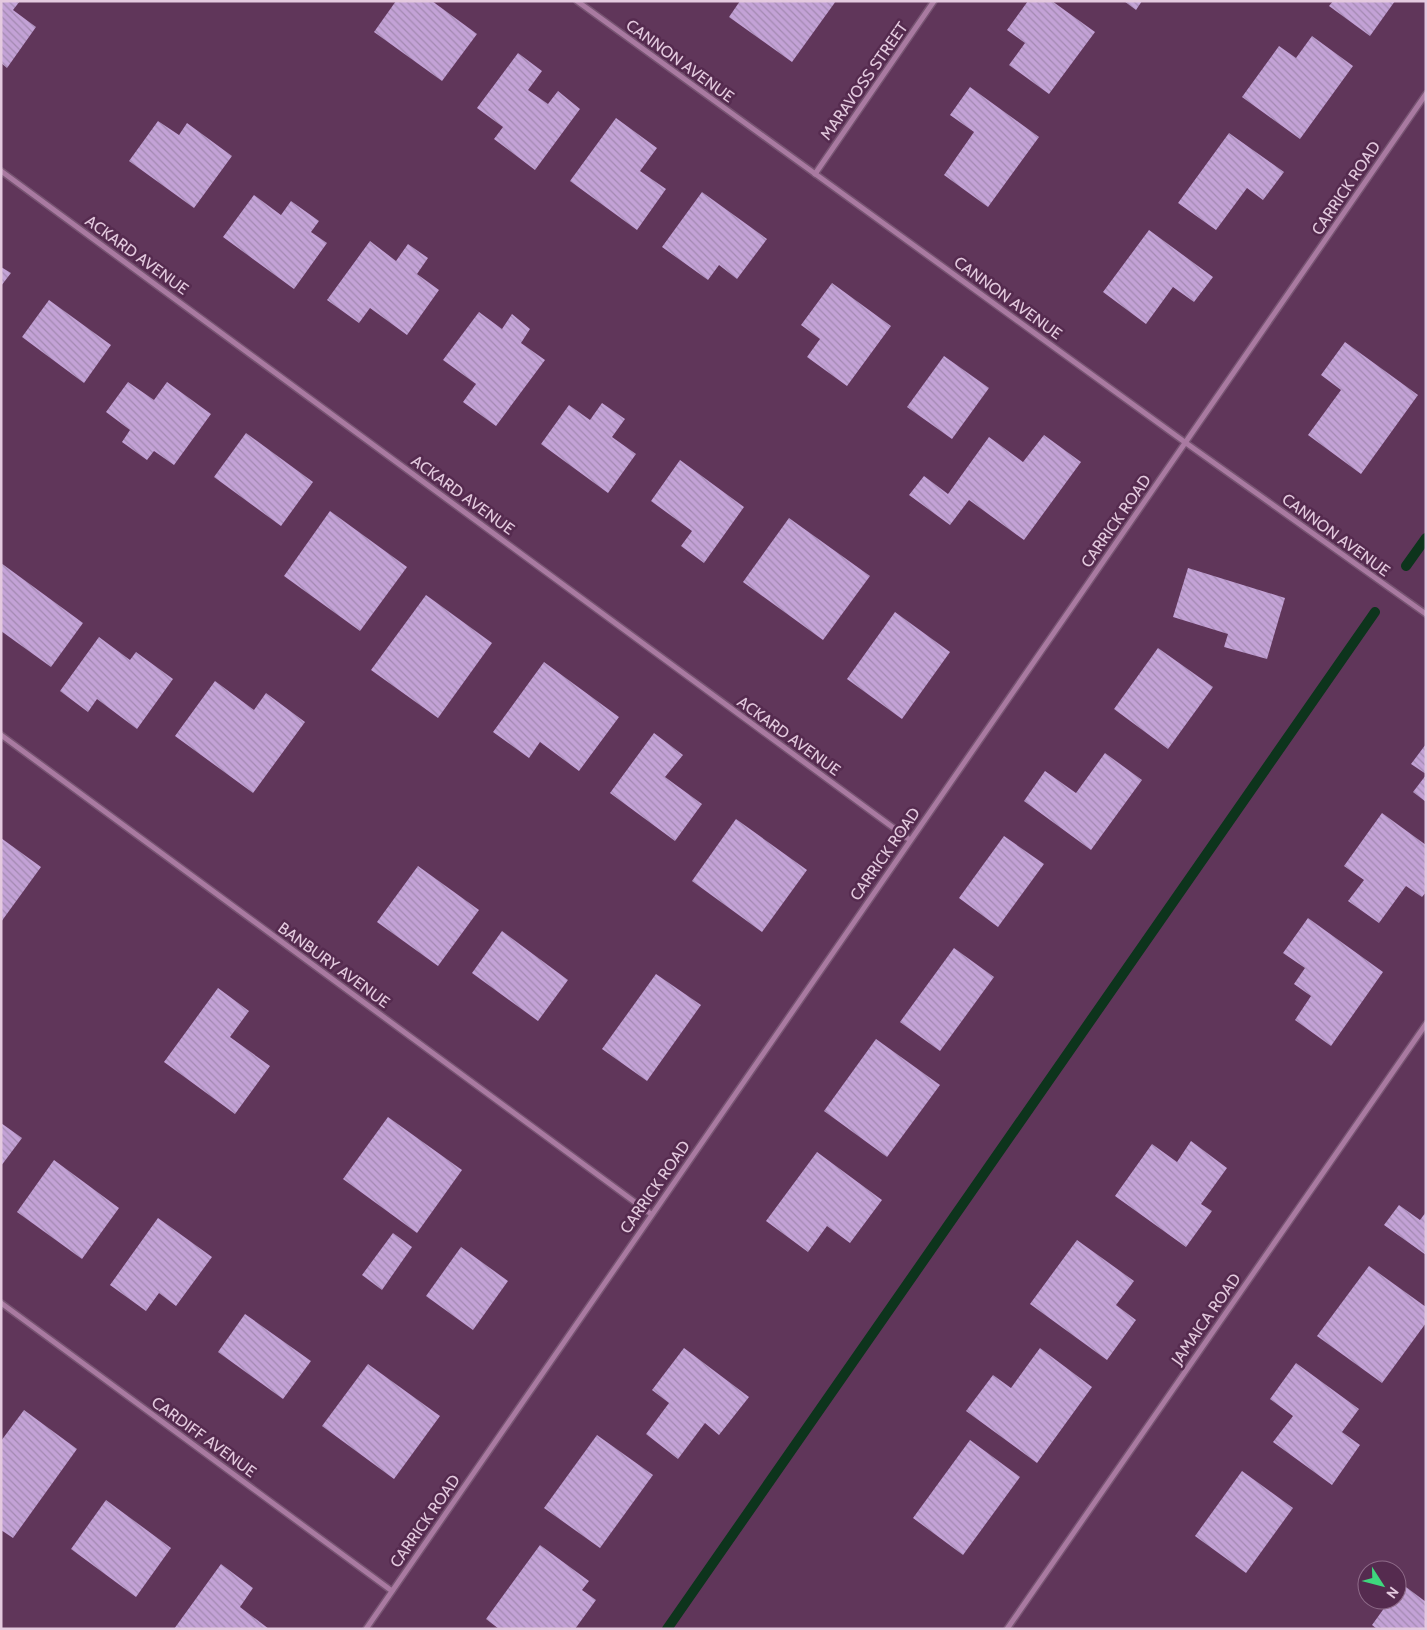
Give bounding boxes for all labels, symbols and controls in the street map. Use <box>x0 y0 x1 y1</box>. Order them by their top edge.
street label: CANNON AVENUE <box>622 15 738 107</box>
street label: MARAVOSS STREET <box>816 18 912 144</box>
street label: CARRICK ROAD <box>1308 138 1384 238</box>
street label: ACKARD AVENUE <box>82 211 192 299</box>
street label: CANNON AVENUE <box>950 252 1066 344</box>
street label: ACKARD AVENUE <box>408 451 518 539</box>
street label: CARRICK ROAD <box>1077 471 1155 571</box>
street label: CANNON AVENUE <box>1278 489 1394 581</box>
street label: ACKARD AVENUE <box>734 692 844 780</box>
street label: CARRICK ROAD <box>846 804 924 904</box>
street label: BANBURY AVENUE <box>274 918 394 1012</box>
street label: CARRICK ROAD <box>616 1137 694 1237</box>
street label: JAMAICA ROAD <box>1167 1270 1245 1369</box>
street label: CARDIFF AVENUE <box>148 1393 260 1481</box>
street label: CARRICK ROAD <box>386 1471 464 1571</box>
north arrow <box>1357 1560 1407 1610</box>
text: N <box>1382 1583 1403 1602</box>

